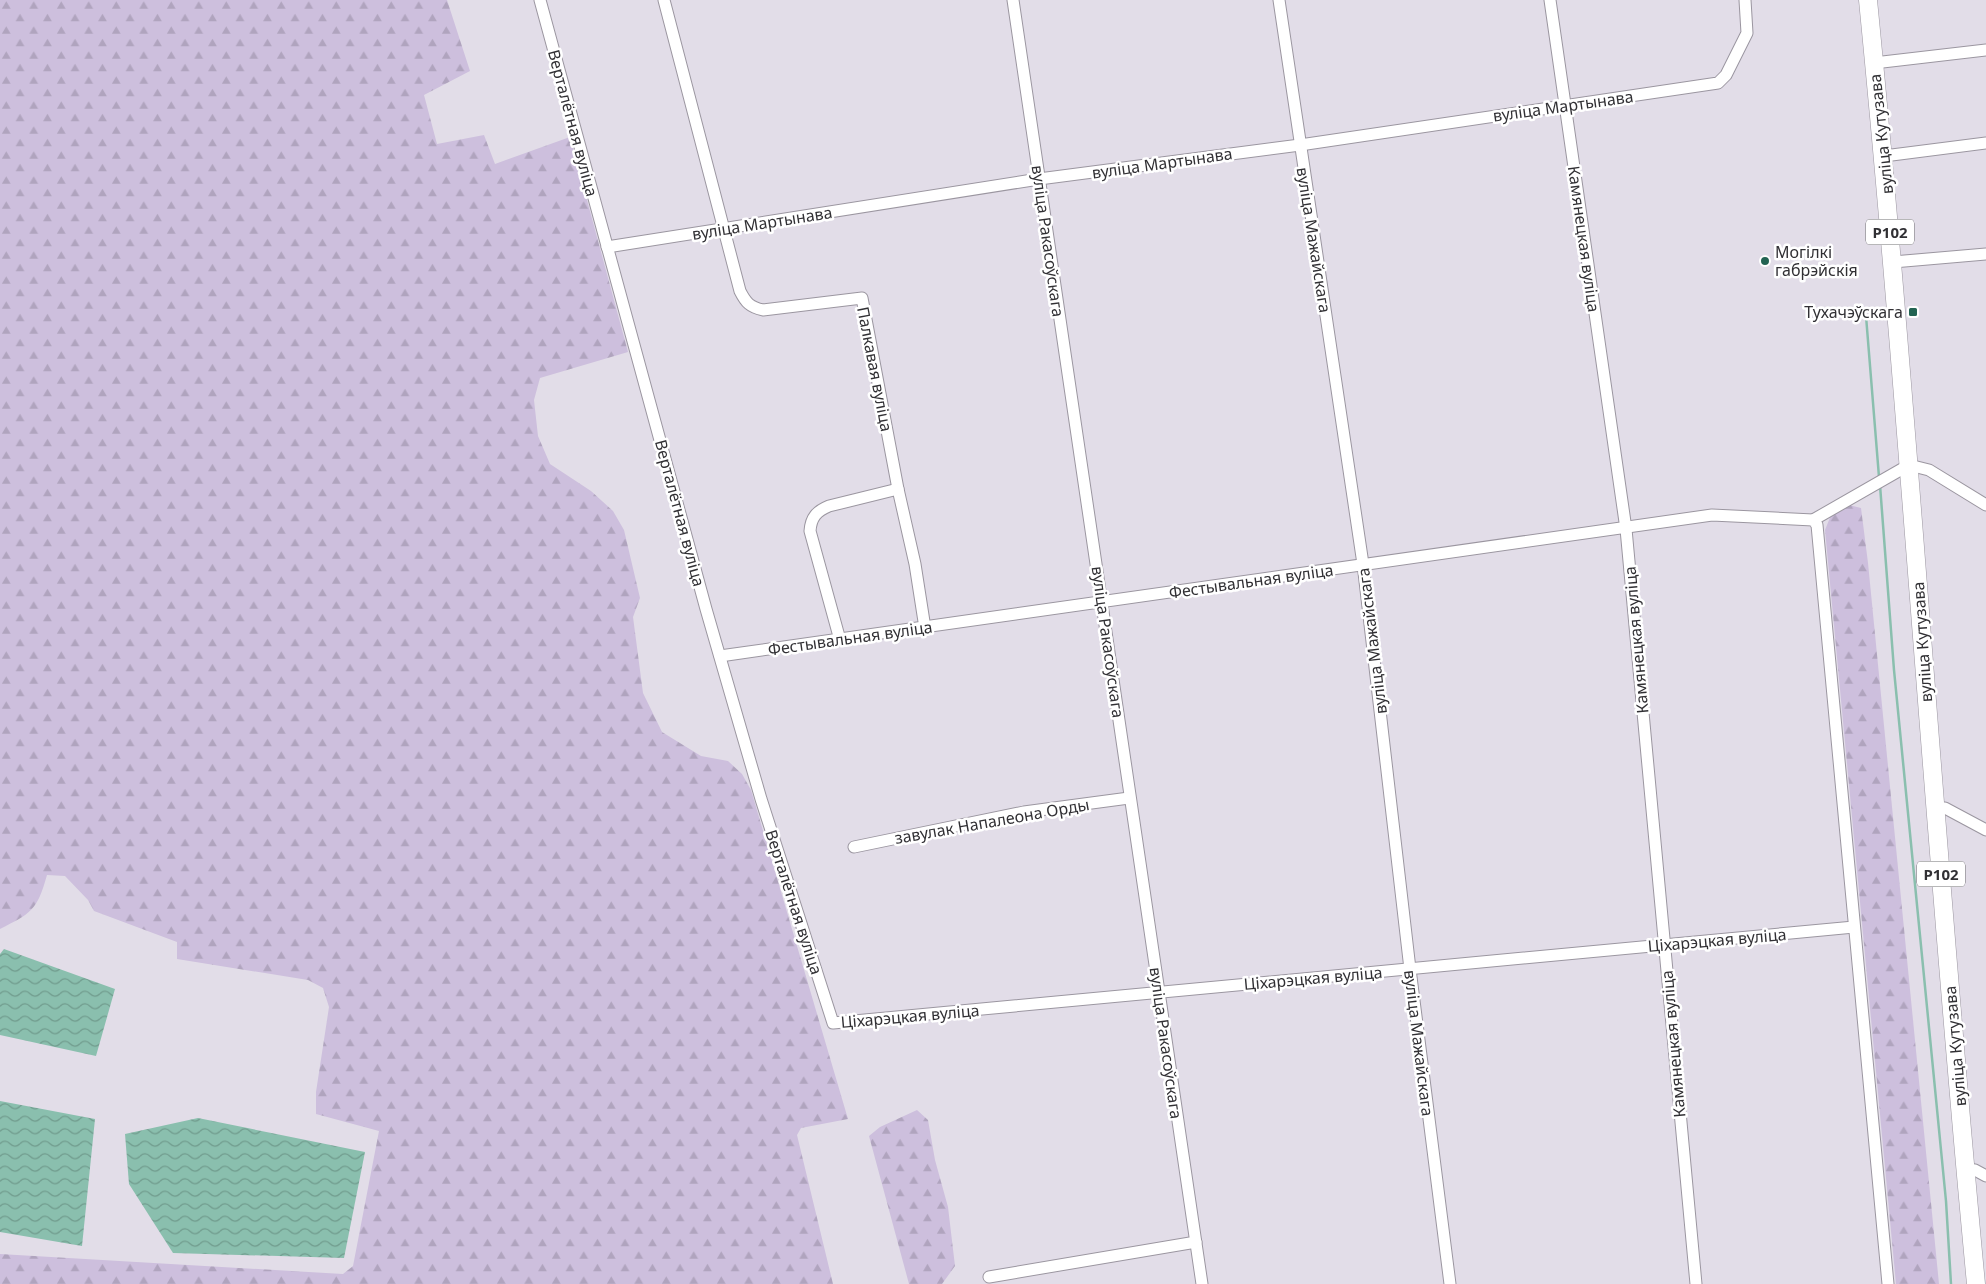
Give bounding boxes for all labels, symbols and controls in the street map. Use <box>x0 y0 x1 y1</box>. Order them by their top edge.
street label: Верталётная вуліца <box>543 47 603 199</box>
street label: вуліца Кутузава <box>1864 73 1898 195</box>
street label: вуліца Мартынава <box>1491 85 1635 127</box>
street label: вуліца Мартынава <box>1090 142 1234 184</box>
street label: вуліца Ракасоўскага <box>1026 164 1070 318</box>
street label: Камянецкая вуліца <box>1563 164 1605 314</box>
street label: вуліца Мажайскага <box>1292 166 1336 314</box>
street label: вуліца Мартынава <box>690 201 834 245</box>
road number: Р102 <box>1866 220 1914 244</box>
place label: Могілкі габрэйскія <box>1775 241 1858 281</box>
marker: Могілкі габрэйскія <box>1759 255 1771 267</box>
place label: Тухачэўскага <box>1804 301 1903 323</box>
street label: Палкавая вуліца <box>852 305 898 433</box>
marker: Тухачэўскага <box>1907 306 1919 318</box>
street label: Верталётная вуліца <box>650 437 710 589</box>
street label: Фестывальная вуліца <box>1167 559 1335 603</box>
street label: вуліца Ракасоўскага <box>1086 565 1130 719</box>
street label: Камянецкая вуліца <box>1619 566 1653 714</box>
street label: вуліца Мажайскага <box>1352 567 1392 715</box>
street label: вуліца Кутузава <box>1907 581 1937 703</box>
street label: Фестывальная вуліца <box>766 616 934 660</box>
street label: завулак Напалеона Орды <box>893 793 1091 849</box>
street label: Верталётная вуліца <box>760 827 828 977</box>
road number: Р102 <box>1917 862 1965 886</box>
street label: Ціхарэцкая вуліца <box>1647 923 1787 957</box>
street label: Ціхарэцкая вуліца <box>1243 961 1383 995</box>
street label: вуліца Ракасоўскага <box>1144 966 1188 1120</box>
street label: вуліца Мажайскага <box>1399 969 1439 1117</box>
street label: Камянецкая вуліца <box>1656 970 1690 1118</box>
street label: вуліца Кутузава <box>1939 985 1971 1107</box>
street label: Ціхарэцкая вуліца <box>840 999 980 1033</box>

